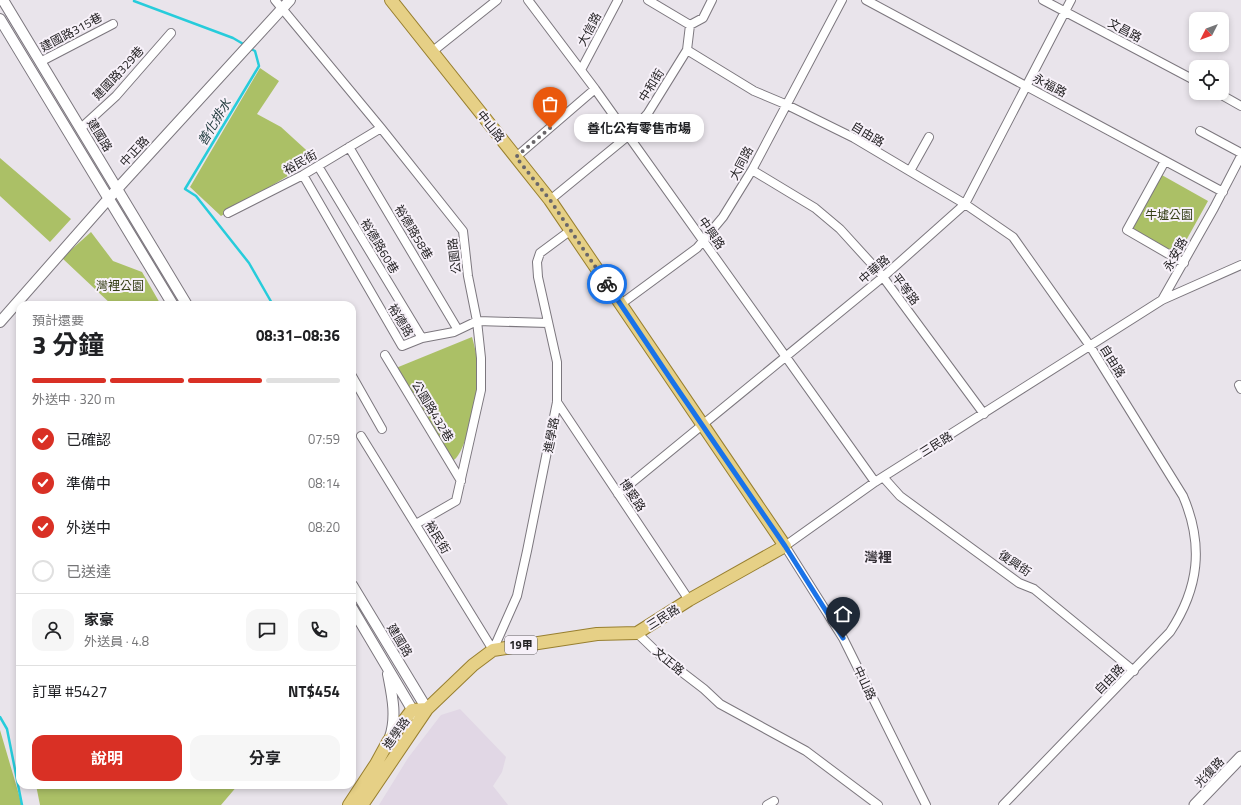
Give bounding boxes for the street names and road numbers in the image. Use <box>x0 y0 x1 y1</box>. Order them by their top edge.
street label: 建國路315巷 <box>36 8 106 56</box>
street label: 大信路 <box>572 9 606 49</box>
street label: 文昌路 <box>1105 13 1145 47</box>
street label: 建國路329巷 <box>88 42 148 104</box>
street label: 中和街 <box>633 65 669 105</box>
street label: 永福路 <box>1030 68 1070 102</box>
street label: 中山路 <box>472 106 510 146</box>
street label: 建國路 <box>82 115 118 155</box>
street label: 自由路 <box>848 117 888 151</box>
street label: 中正路 <box>115 131 153 171</box>
street label: 大同路 <box>724 143 758 183</box>
street label: 裕民街 <box>280 145 320 179</box>
street label: 裕德路58巷 <box>390 201 438 263</box>
street label: 中興路 <box>694 213 730 253</box>
street label: 裕德路60巷 <box>356 215 404 277</box>
street label: 永安路 <box>1158 234 1192 274</box>
street label: 公園路 <box>442 237 466 275</box>
street label: 中華路 <box>854 250 894 288</box>
street label: 平等路 <box>888 269 924 309</box>
street label: 裕德路 <box>384 300 418 340</box>
street label: 自由路 <box>1095 341 1131 381</box>
street label: 公園路432巷 <box>407 377 459 445</box>
street label: 進學路 <box>538 416 564 454</box>
street label: 三民路 <box>916 426 956 462</box>
street label: 博愛路 <box>615 475 651 515</box>
street label: 裕民街 <box>421 517 455 557</box>
street label: 復興街 <box>995 545 1035 581</box>
street label: 三民路 <box>643 599 683 635</box>
street label: 建國路 <box>383 620 417 660</box>
road number: 19甲 <box>505 636 537 654</box>
street label: 文正路 <box>649 642 689 680</box>
street label: 自由路 <box>1090 659 1128 699</box>
street label: 中山路 <box>849 663 881 703</box>
street label: 進學路 <box>378 713 414 753</box>
street label: 光復路 <box>1190 752 1228 792</box>

